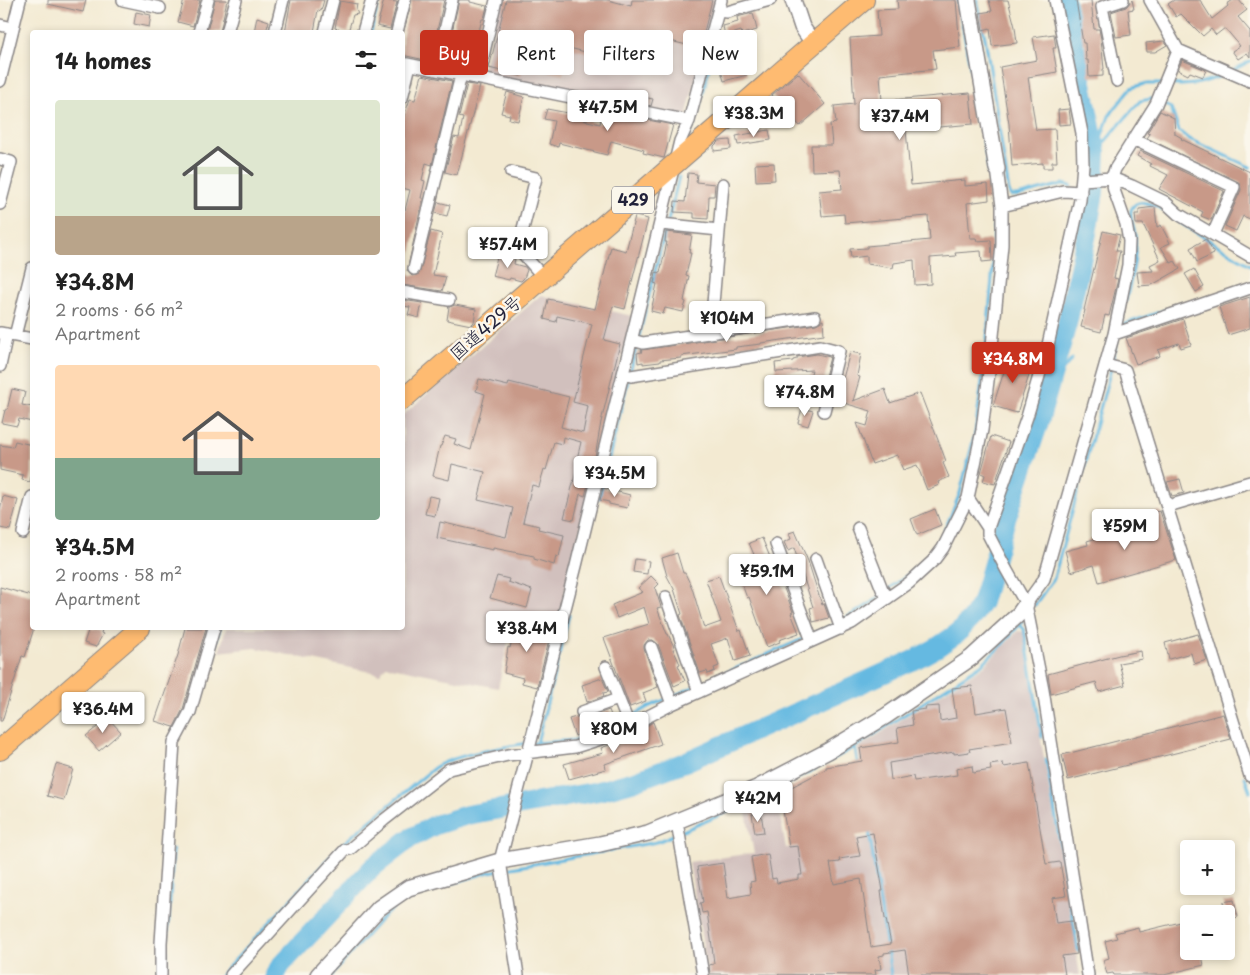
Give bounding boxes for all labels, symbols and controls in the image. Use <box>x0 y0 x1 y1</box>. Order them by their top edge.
chip: Buy <box>420 30 488 75</box>
chip: Rent <box>498 30 574 75</box>
chip: Filters <box>584 30 673 75</box>
chip: New <box>683 30 757 75</box>
text: 14 homes <box>55 44 151 76</box>
icon: filters <box>352 46 380 74</box>
pin: ¥47.5M <box>567 90 649 132</box>
text: ¥47.5M <box>578 94 638 118</box>
pin: ¥38.3M <box>713 96 795 138</box>
pin: ¥37.4M <box>859 98 941 141</box>
text: ¥38.3M <box>724 100 784 124</box>
text: ¥37.4M <box>871 103 929 127</box>
icon: home <box>173 133 263 223</box>
road number: 429 <box>612 186 654 214</box>
pin: ¥57.4M <box>467 226 549 269</box>
text: ¥57.4M <box>479 231 537 255</box>
text: ¥34.8M <box>55 265 134 297</box>
street label: 国道429号 <box>443 288 527 366</box>
text: 2 rooms · 66 m² <box>55 297 183 321</box>
pin: ¥104M <box>692 300 762 343</box>
text: ¥104M <box>700 305 754 329</box>
text: Apartment <box>55 321 140 345</box>
pin: ¥34.8M <box>972 342 1054 384</box>
text: ¥34.8M <box>983 346 1043 370</box>
pin: ¥74.8M <box>764 374 846 417</box>
text: ¥74.8M <box>775 379 835 403</box>
icon: home <box>173 398 263 488</box>
pin: ¥34.5M <box>574 456 656 498</box>
text: ¥34.5M <box>585 460 645 484</box>
pin: ¥59M <box>1095 508 1155 551</box>
text: ¥59M <box>1103 513 1147 537</box>
text: ¥34.5M <box>55 530 135 562</box>
pin: ¥59.1M <box>726 554 808 596</box>
text: ¥59.1M <box>740 558 794 582</box>
text: 2 rooms · 58 m² <box>55 562 182 586</box>
text: Apartment <box>55 586 140 610</box>
pin: ¥38.4M <box>486 610 568 653</box>
text: ¥38.4M <box>497 615 557 639</box>
pin: ¥36.4M <box>62 692 144 734</box>
text: ¥36.4M <box>73 696 133 720</box>
pin: ¥80M <box>584 712 644 754</box>
text: ¥80M <box>591 716 637 740</box>
pin: ¥42M <box>728 780 788 823</box>
text: ¥42M <box>735 785 781 809</box>
map controls <box>1180 840 1235 960</box>
button: + <box>1180 840 1235 895</box>
button: − <box>1180 905 1235 960</box>

